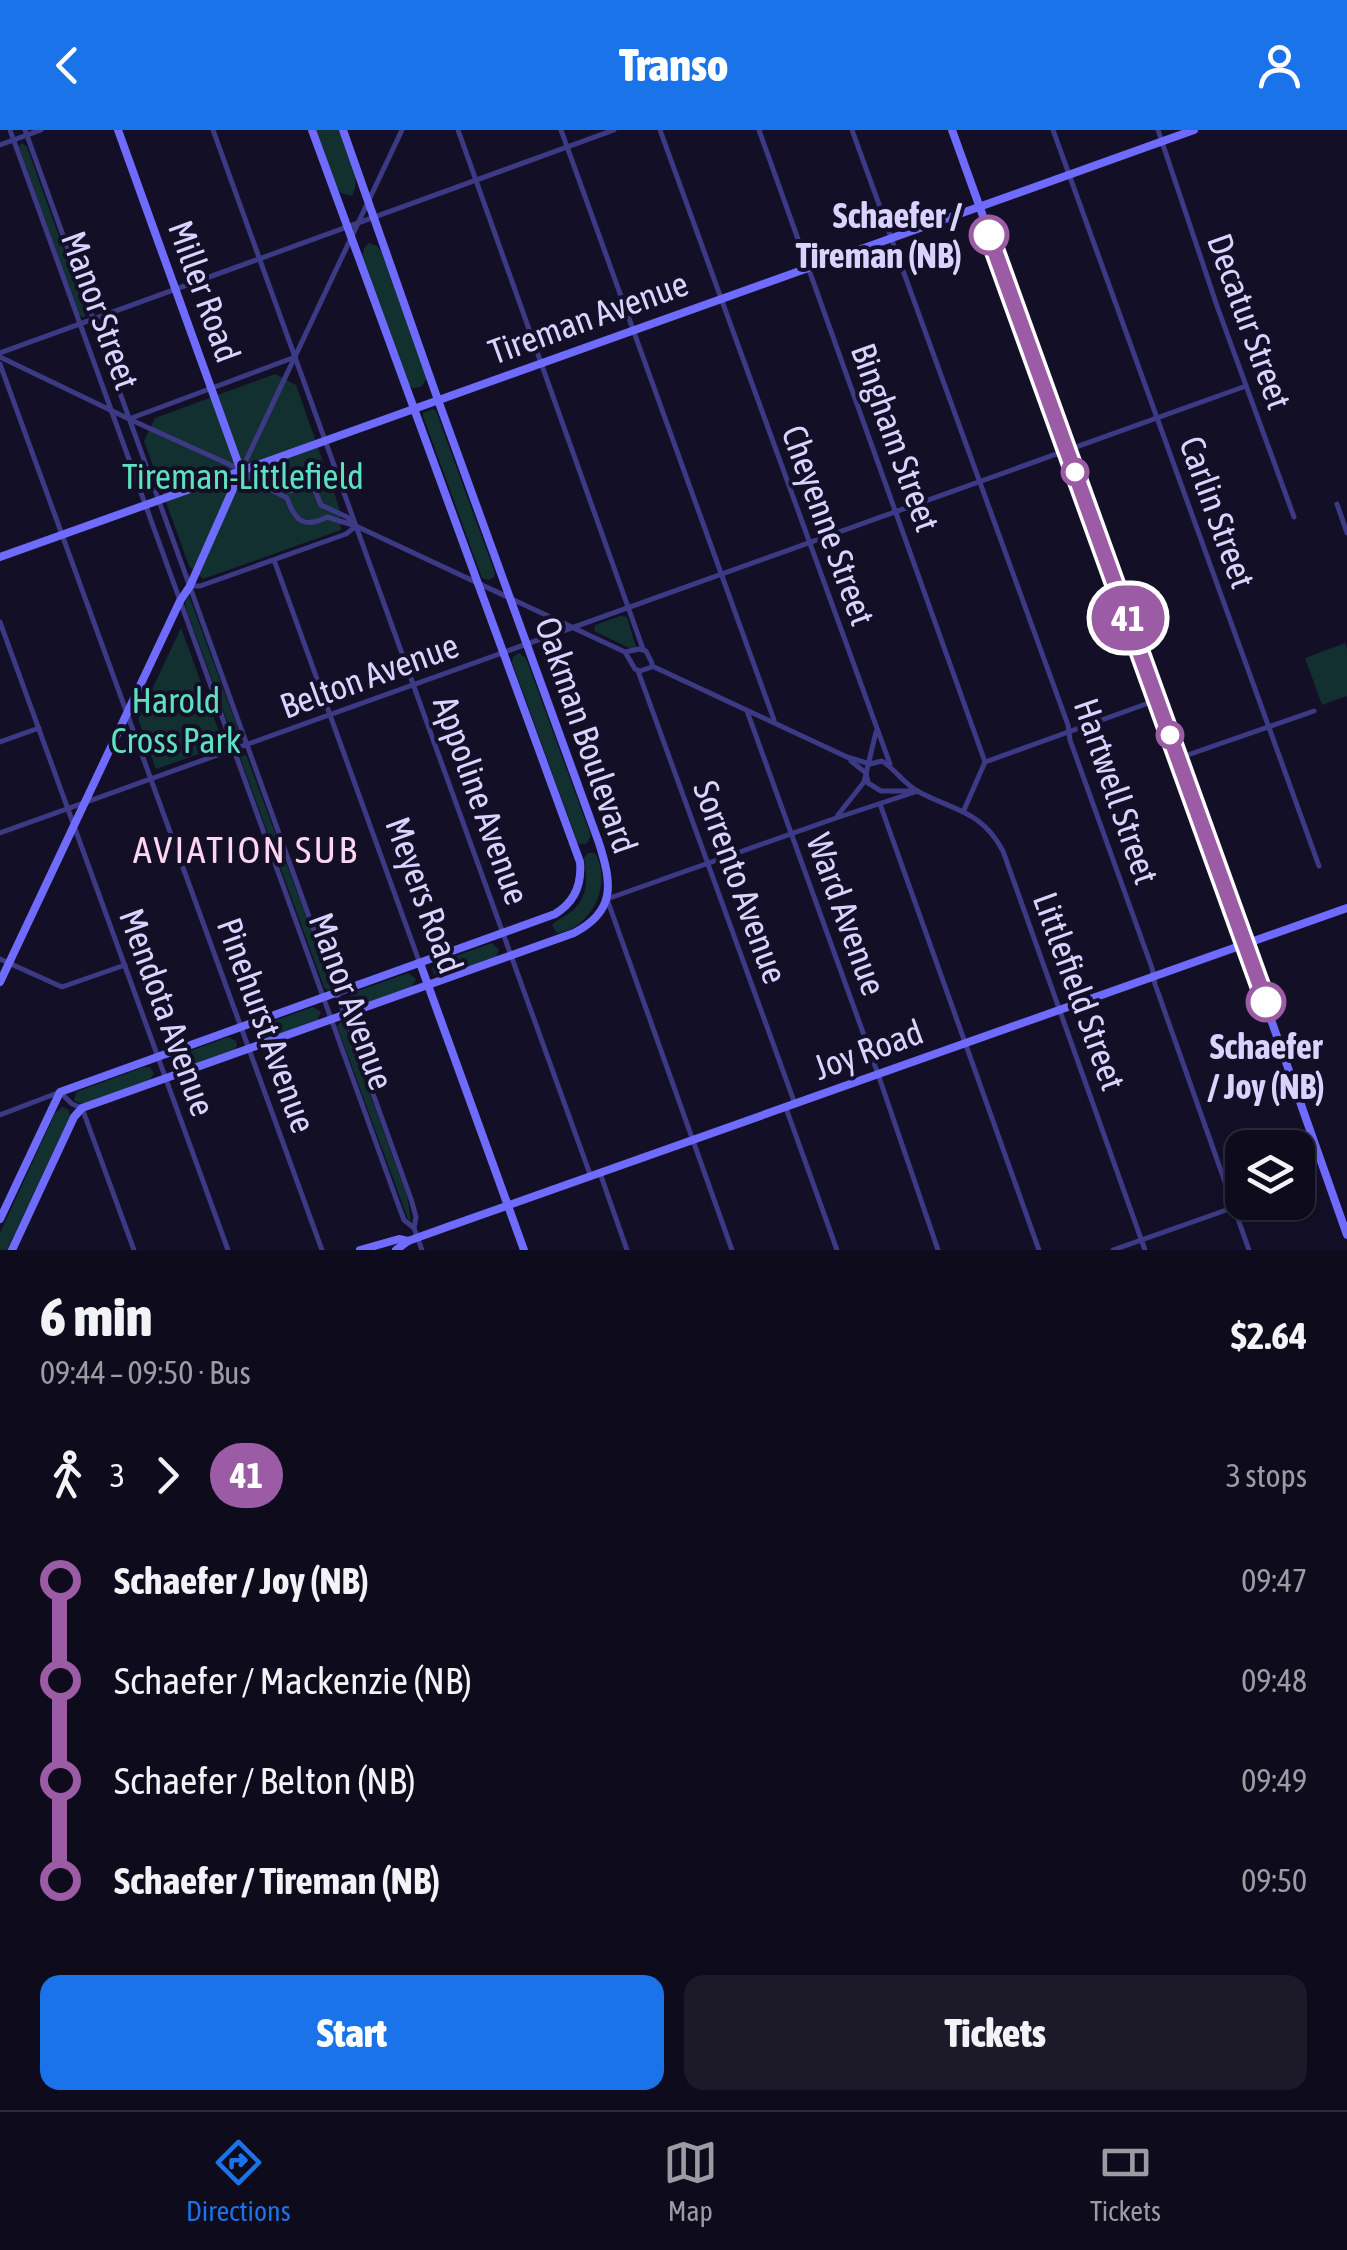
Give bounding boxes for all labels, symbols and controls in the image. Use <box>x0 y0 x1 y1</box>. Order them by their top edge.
icon: back <box>40 38 95 93</box>
icon: person <box>1252 38 1307 93</box>
text: Transo <box>619 39 728 91</box>
place label: Schaefer / Tireman (NB) <box>796 195 962 275</box>
street label: Miller Road <box>161 215 249 367</box>
marker: Schaefer / Tireman (NB) <box>970 216 1008 254</box>
street label: Manor Street <box>54 226 148 394</box>
street label: Decatur Street <box>1200 228 1300 414</box>
street label: Tireman Avenue <box>483 262 693 372</box>
street label: Bingham Street <box>844 338 948 536</box>
street label: Cheyenne Street <box>774 420 884 630</box>
street label: Carlin Street <box>1172 431 1264 593</box>
park label: Tireman-Littlefield <box>122 456 364 496</box>
unlabelled marker <box>1062 459 1088 485</box>
line badge: 41 <box>1083 586 1173 650</box>
text: 41 <box>1112 598 1144 638</box>
street label: Oakman Boulevard <box>528 612 646 858</box>
street label: Belton Avenue <box>274 624 464 726</box>
park label: Harold Cross Park <box>111 680 241 760</box>
street label: Appoline Avenue <box>426 690 538 910</box>
street label: Hartwell Street <box>1067 693 1167 889</box>
unlabelled marker <box>1157 722 1183 748</box>
street label: Sorrento Avenue <box>686 775 796 989</box>
street label: Meyers Road <box>378 811 472 979</box>
district label: AVIATION SUB <box>133 828 359 871</box>
street label: Ward Avenue <box>799 828 895 1000</box>
street label: Littlefield Street <box>1026 887 1134 1095</box>
street label: Mendota Avenue <box>112 903 224 1121</box>
street label: Manor Avenue <box>302 907 402 1095</box>
street label: Pinehurst Avenue <box>210 912 324 1138</box>
marker: Schaefer / Joy (NB) <box>1247 983 1285 1021</box>
street label: Joy Road <box>808 1011 928 1087</box>
place label: Schaefer / Joy (NB) <box>1207 1026 1325 1106</box>
map controls <box>1225 1130 1315 1220</box>
button: layers <box>1225 1130 1315 1220</box>
text: 6 min <box>40 1285 152 1348</box>
text: $2.64 <box>1231 1314 1307 1357</box>
text: 09:44 – 09:50 · Bus <box>40 1354 251 1391</box>
icon: walk <box>40 1448 95 1503</box>
icon: forward <box>140 1448 195 1503</box>
text: 41 <box>230 1455 263 1495</box>
text: 3 <box>110 1457 125 1494</box>
text: 3 stops <box>1226 1457 1307 1494</box>
text: Schaefer / Joy (NB) <box>114 1559 369 1602</box>
text: 09:47 <box>1241 1562 1307 1599</box>
text: Schaefer / Mackenzie (NB) <box>114 1659 472 1702</box>
text: 09:48 <box>1241 1662 1307 1699</box>
text: Schaefer / Belton (NB) <box>114 1759 416 1802</box>
text: 09:49 <box>1241 1762 1307 1799</box>
text: Schaefer / Tireman (NB) <box>114 1859 440 1902</box>
text: 09:50 <box>1241 1862 1307 1899</box>
button: Start <box>40 1975 664 2090</box>
button: Tickets <box>684 1975 1307 2090</box>
tab: Directions <box>186 2135 291 2227</box>
tab: Map <box>663 2135 718 2227</box>
tab: Tickets <box>1090 2135 1161 2227</box>

